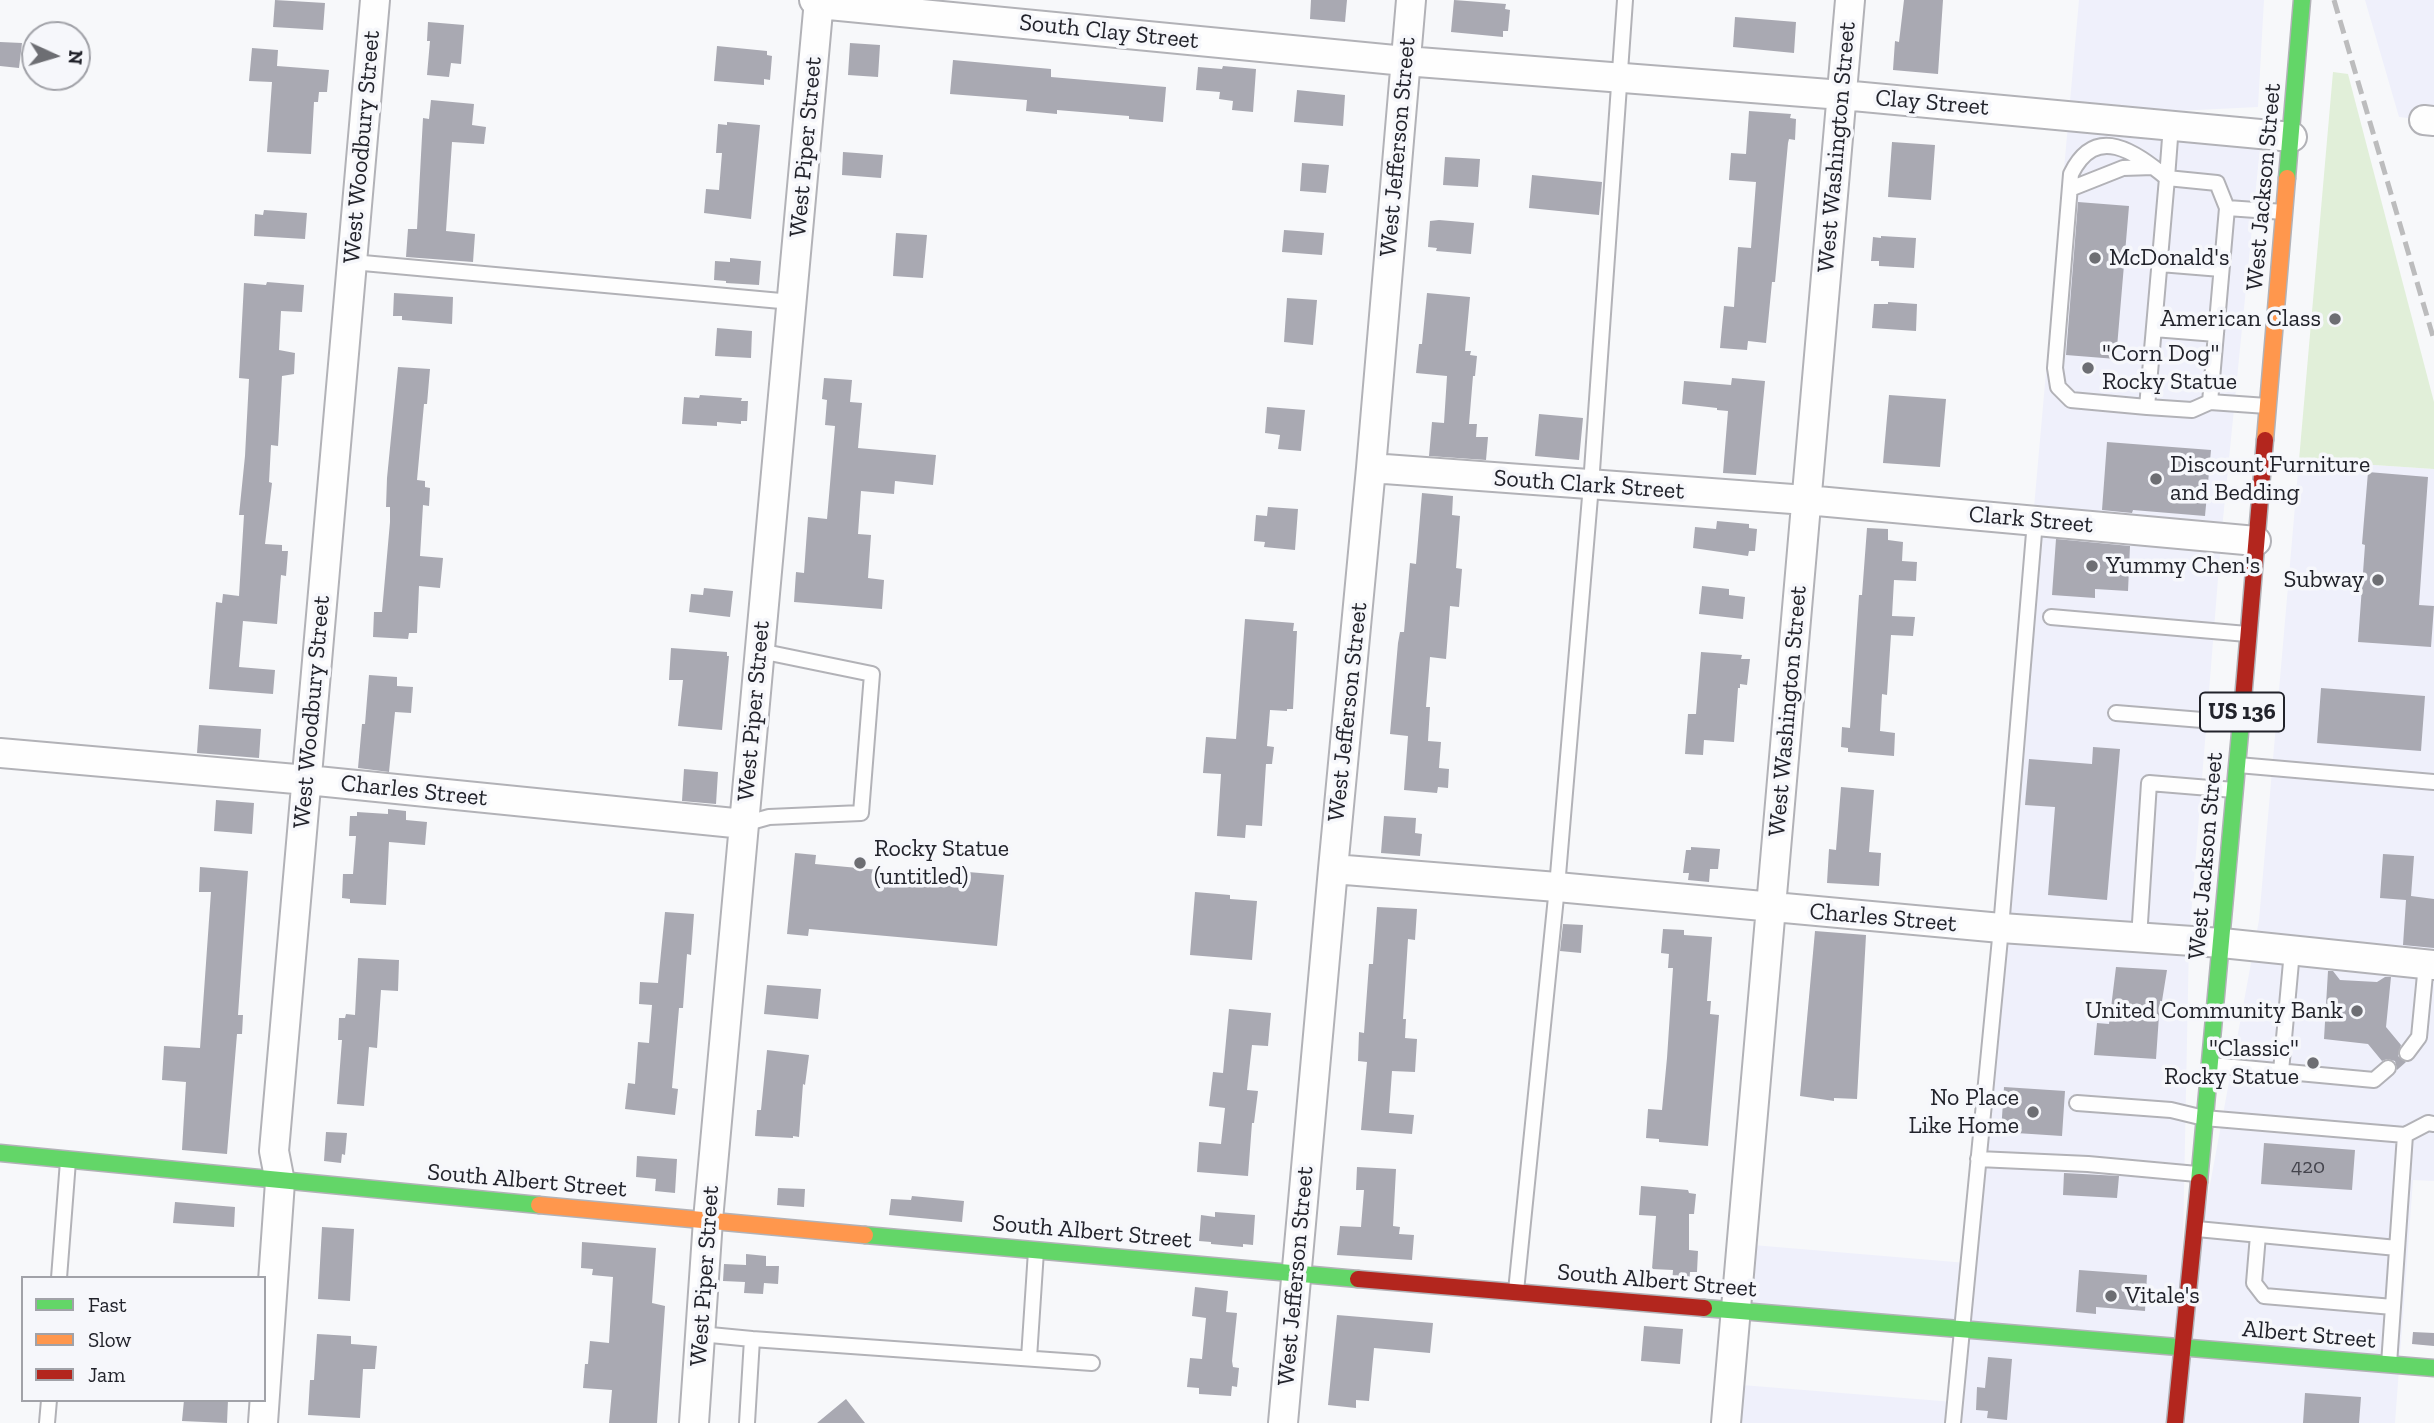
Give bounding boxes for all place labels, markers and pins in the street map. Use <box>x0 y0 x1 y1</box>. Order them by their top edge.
place label: McDonald's <box>2109 244 2229 272</box>
marker: McDonald's <box>2087 250 2103 266</box>
place label: American Class <box>2160 305 2321 333</box>
marker: American Class <box>2327 311 2343 327</box>
place label: "Corn Dog" Rocky Statue <box>2102 340 2237 396</box>
marker: "Corn Dog" Rocky Statue <box>2080 360 2096 376</box>
place label: Discount Furniture and Bedding <box>2170 451 2370 507</box>
marker: Discount Furniture and Bedding <box>2148 471 2164 487</box>
place label: Yummy Chen's <box>2106 552 2260 580</box>
marker: Yummy Chen's <box>2084 558 2100 574</box>
place label: Subway <box>2283 566 2364 594</box>
marker: Subway <box>2370 572 2386 588</box>
place label: Rocky Statue (untitled) <box>874 835 1009 891</box>
marker: Rocky Statue (untitled) <box>852 855 868 871</box>
place label: United Community Bank <box>2085 997 2343 1025</box>
marker: United Community Bank <box>2349 1003 2365 1019</box>
place label: "Classic" Rocky Statue <box>2164 1035 2299 1091</box>
marker: "Classic" Rocky Statue <box>2305 1055 2321 1071</box>
place label: No Place Like Home <box>1909 1084 2019 1140</box>
marker: No Place Like Home <box>2025 1104 2041 1120</box>
place label: Vitale's <box>2125 1282 2200 1310</box>
marker: Vitale's <box>2103 1288 2119 1304</box>

